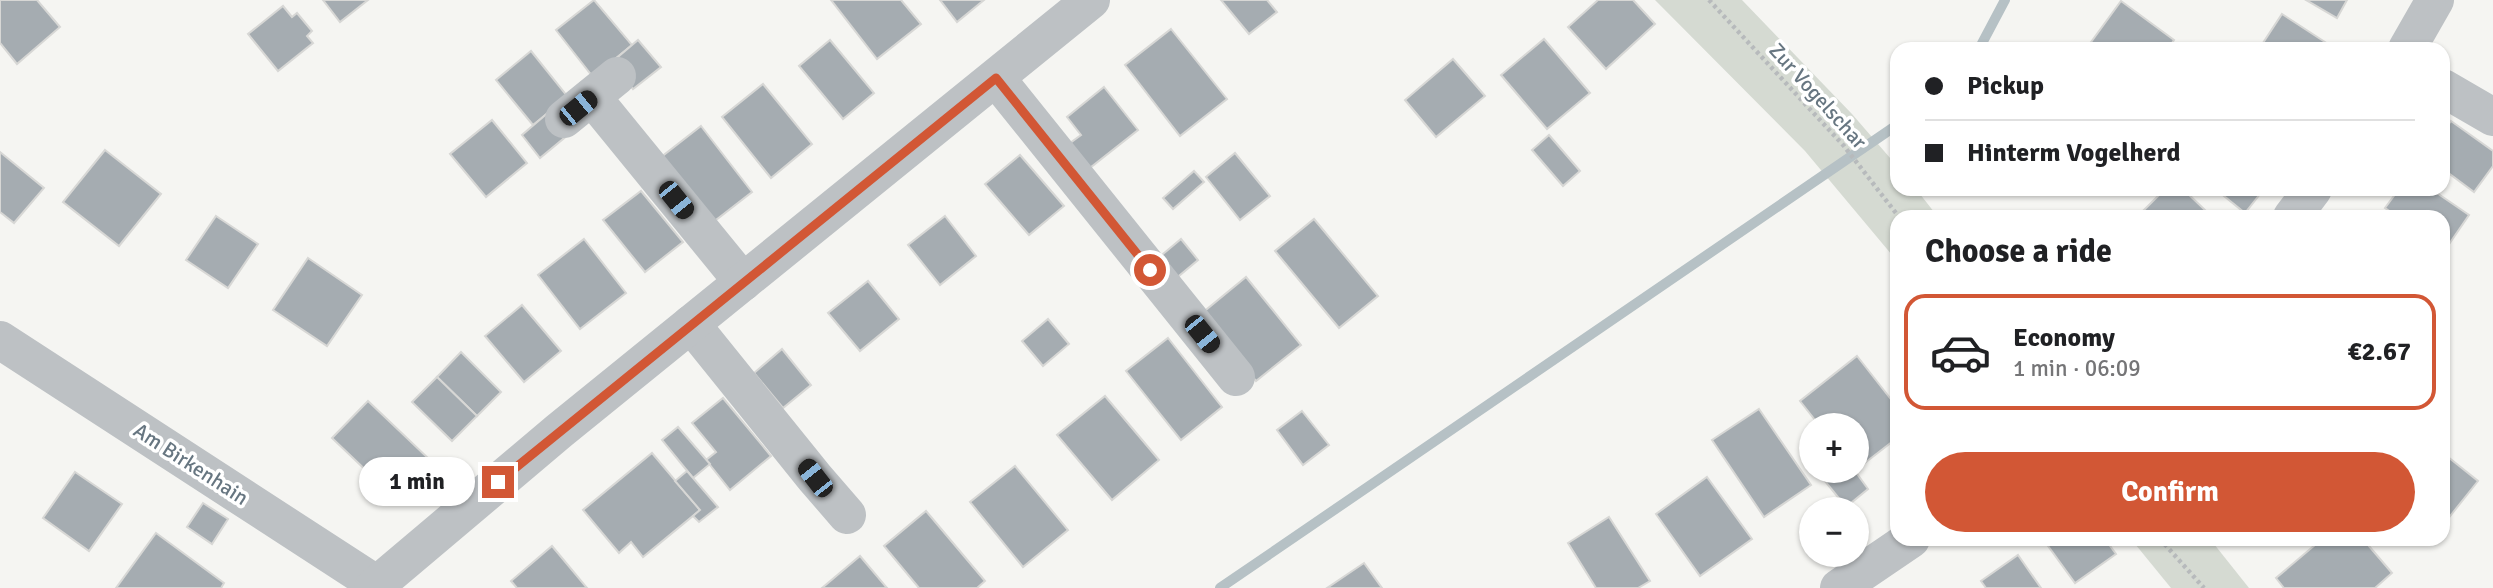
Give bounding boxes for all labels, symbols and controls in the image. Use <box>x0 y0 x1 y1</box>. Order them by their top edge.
street label: Zur Vogelschar <box>1764 38 1873 155</box>
text: Pickup <box>1967 70 2044 102</box>
car <box>556 87 601 129</box>
text: Hinterm Vogelherd <box>1967 137 2180 169</box>
car <box>655 177 698 223</box>
text: Choose a ride <box>1925 232 2112 271</box>
route start <box>1134 254 1166 286</box>
car <box>1181 311 1224 357</box>
icon: car <box>1929 321 1992 384</box>
text: Economy <box>2013 322 2115 354</box>
text: €2.67 <box>2347 336 2411 368</box>
text: 1 min · 06:09 <box>2013 354 2141 383</box>
map controls <box>1799 413 1869 567</box>
button: + <box>1799 413 1869 483</box>
street label: Am Birkenhain <box>129 417 253 511</box>
button: Confirm <box>1925 452 2415 532</box>
car <box>794 455 837 501</box>
callout: 1 min <box>358 458 474 506</box>
route end <box>482 466 514 498</box>
text: 1 min <box>389 467 445 496</box>
button: − <box>1799 497 1869 567</box>

